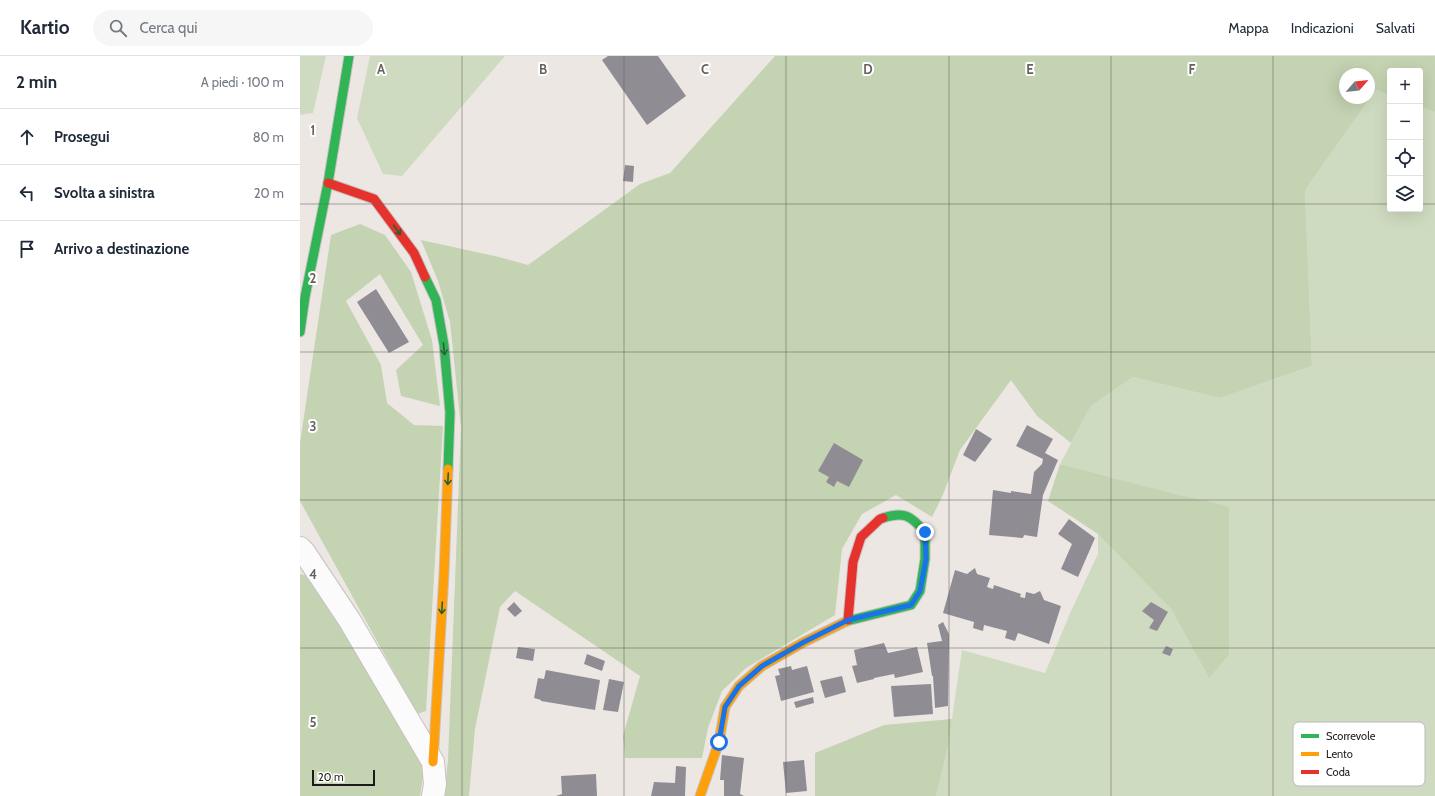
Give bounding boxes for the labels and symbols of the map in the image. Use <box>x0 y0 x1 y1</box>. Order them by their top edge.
text: A <box>377 61 386 77</box>
text: B <box>539 61 547 77</box>
text: C <box>701 61 709 77</box>
text: D <box>863 61 873 77</box>
text: E <box>1026 61 1034 77</box>
text: F <box>1189 61 1196 77</box>
north arrow <box>1339 68 1375 104</box>
text: 1 <box>311 122 315 138</box>
one-way arrow <box>393 224 401 235</box>
text: 2 <box>310 270 317 286</box>
one-way arrow <box>441 342 448 355</box>
text: 3 <box>309 418 317 434</box>
one-way arrow <box>445 472 452 485</box>
route end <box>916 523 934 541</box>
text: 4 <box>309 566 317 582</box>
one-way arrow <box>438 601 446 614</box>
text: 5 <box>310 714 317 730</box>
legend <box>1293 722 1425 786</box>
text: Scorrevole <box>1326 729 1376 743</box>
route start <box>710 733 728 751</box>
text: Lento <box>1326 747 1353 761</box>
text: Coda <box>1326 765 1351 779</box>
scale bar <box>312 768 375 787</box>

